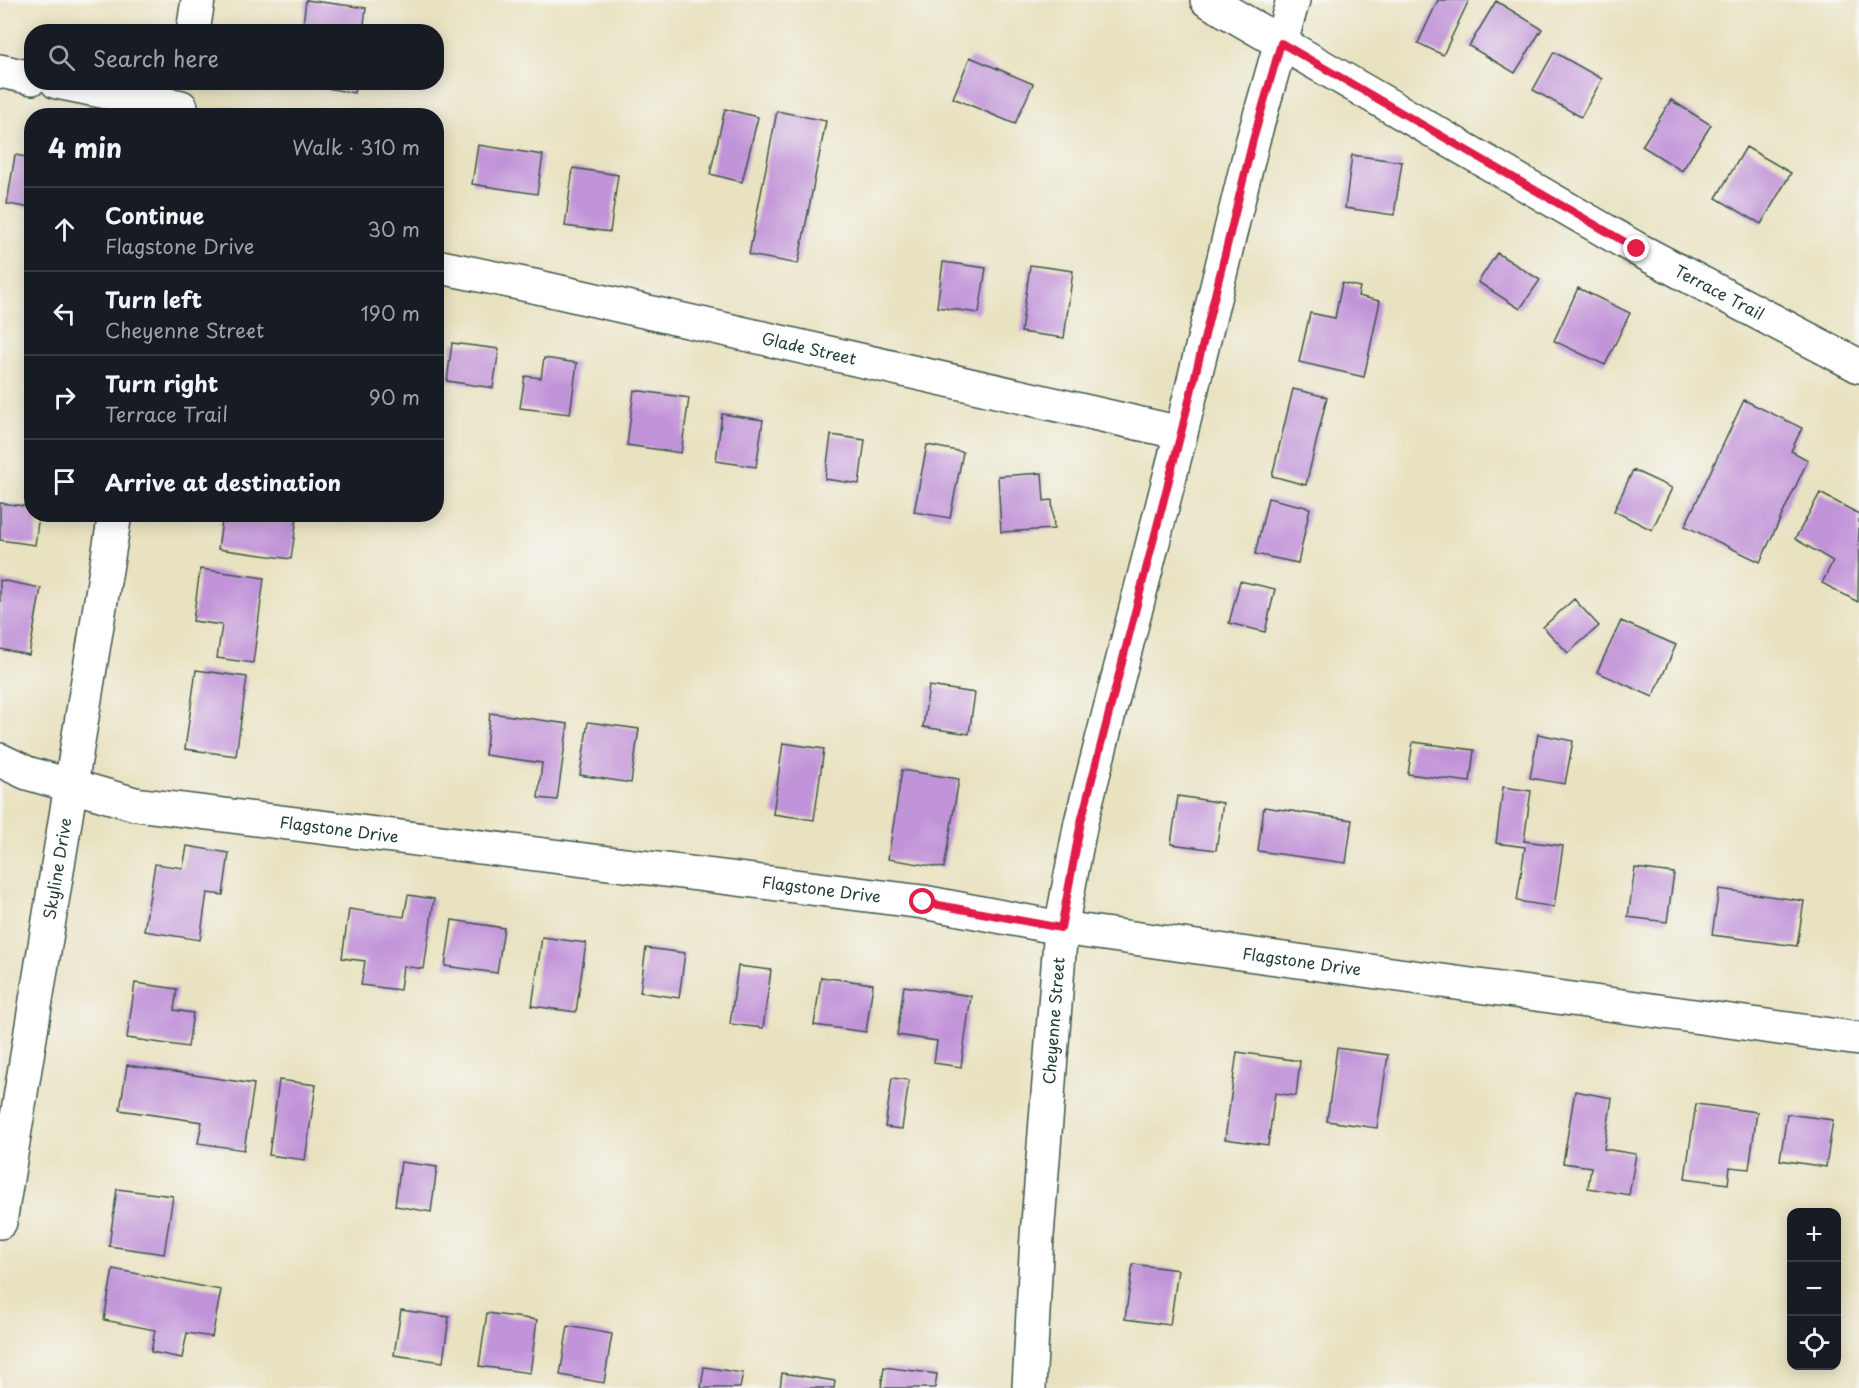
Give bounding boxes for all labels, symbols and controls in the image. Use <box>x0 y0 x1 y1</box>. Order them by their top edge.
search box <box>24 24 444 90</box>
icon: search <box>45 41 78 74</box>
text: Search here <box>93 41 219 74</box>
text: 4 min <box>48 128 122 167</box>
text: Walk · 310 m <box>292 132 420 162</box>
text: Continue <box>105 198 204 231</box>
icon: ahead <box>48 213 81 246</box>
text: 30 m <box>367 214 420 244</box>
text: Flagstone Drive <box>105 231 254 261</box>
route end <box>1623 235 1649 261</box>
street label: Terrace Trail <box>1671 258 1769 325</box>
text: Turn left <box>105 282 202 315</box>
icon: left <box>48 297 81 330</box>
text: 190 m <box>361 298 420 328</box>
text: Cheyenne Street <box>105 315 264 345</box>
street label: Glade Street <box>760 325 859 370</box>
text: Turn right <box>105 366 218 399</box>
icon: right <box>48 381 81 414</box>
text: 90 m <box>369 382 420 412</box>
text: Terrace Trail <box>105 399 228 429</box>
icon: arrive <box>48 465 81 498</box>
text: Arrive at destination <box>105 465 341 498</box>
street label: Flagstone Drive <box>278 809 400 848</box>
street label: Skyline Drive <box>36 816 77 921</box>
street label: Flagstone Drive <box>761 869 882 908</box>
route start <box>909 888 935 914</box>
street label: Flagstone Drive <box>1241 940 1363 981</box>
street label: Cheyenne Street <box>1036 956 1070 1085</box>
map controls <box>1787 1208 1841 1370</box>
button: + <box>1787 1208 1841 1262</box>
button: − <box>1787 1262 1841 1316</box>
button: locate <box>1787 1316 1841 1370</box>

